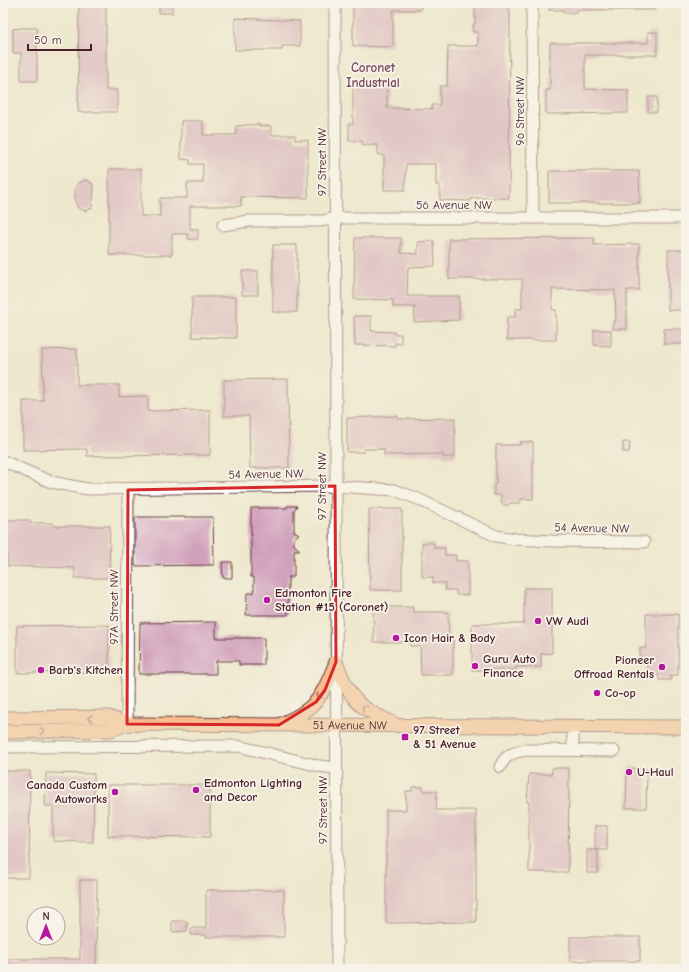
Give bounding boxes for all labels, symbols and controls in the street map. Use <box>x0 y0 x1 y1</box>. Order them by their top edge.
scale bar <box>28 26 91 52</box>
text: 50 m <box>34 33 62 47</box>
district label: Coronet Industrial <box>346 60 400 90</box>
street label: 96 Street NW <box>513 76 527 146</box>
street label: 97 Street NW <box>315 127 329 196</box>
street label: 56 Avenue NW <box>416 198 493 212</box>
street label: 97 Street NW <box>315 451 329 520</box>
street label: 54 Avenue NW <box>228 466 304 482</box>
street label: 54 Avenue NW <box>554 520 630 536</box>
street label: 97A Street NW <box>107 569 121 645</box>
place label: Edmonton Fire Station #15 (Coronet) <box>275 586 388 614</box>
marker: Edmonton Fire Station #15 (Coronet) <box>262 595 272 605</box>
place label: VW Audi <box>546 614 589 628</box>
marker: VW Audi <box>533 616 543 626</box>
place label: Icon Hair & Body <box>404 631 496 645</box>
marker: Icon Hair & Body <box>391 633 401 643</box>
place label: Guru Auto Finance <box>483 652 536 680</box>
place label: Pioneer Offroad Rentals <box>574 653 654 681</box>
marker: Guru Auto Finance <box>470 661 480 671</box>
marker: Pioneer Offroad Rentals <box>657 662 667 672</box>
place label: Barb's Kitchen <box>49 663 123 677</box>
marker: Barb's Kitchen <box>36 665 46 675</box>
place label: Co-op <box>605 686 636 700</box>
marker: Co-op <box>592 688 602 698</box>
one-way arrow <box>317 693 324 700</box>
one-way arrow <box>361 706 368 713</box>
one-way arrow <box>87 714 93 722</box>
street label: 51 Avenue NW <box>313 718 388 732</box>
place label: 97 Street & 51 Avenue <box>413 723 476 751</box>
one-way arrow <box>39 727 45 735</box>
marker: 97 Street & 51 Avenue <box>400 732 410 742</box>
place label: U-Haul <box>637 765 674 779</box>
marker: U-Haul <box>624 767 634 777</box>
street label: 97 Street NW <box>316 775 330 844</box>
place label: Edmonton Lighting and Decor <box>204 776 302 804</box>
place label: Canada Custom Autoworks <box>27 778 107 806</box>
marker: Edmonton Lighting and Decor <box>191 785 201 795</box>
marker: Canada Custom Autoworks <box>110 787 120 797</box>
north arrow <box>26 906 66 946</box>
text: N <box>42 910 50 923</box>

